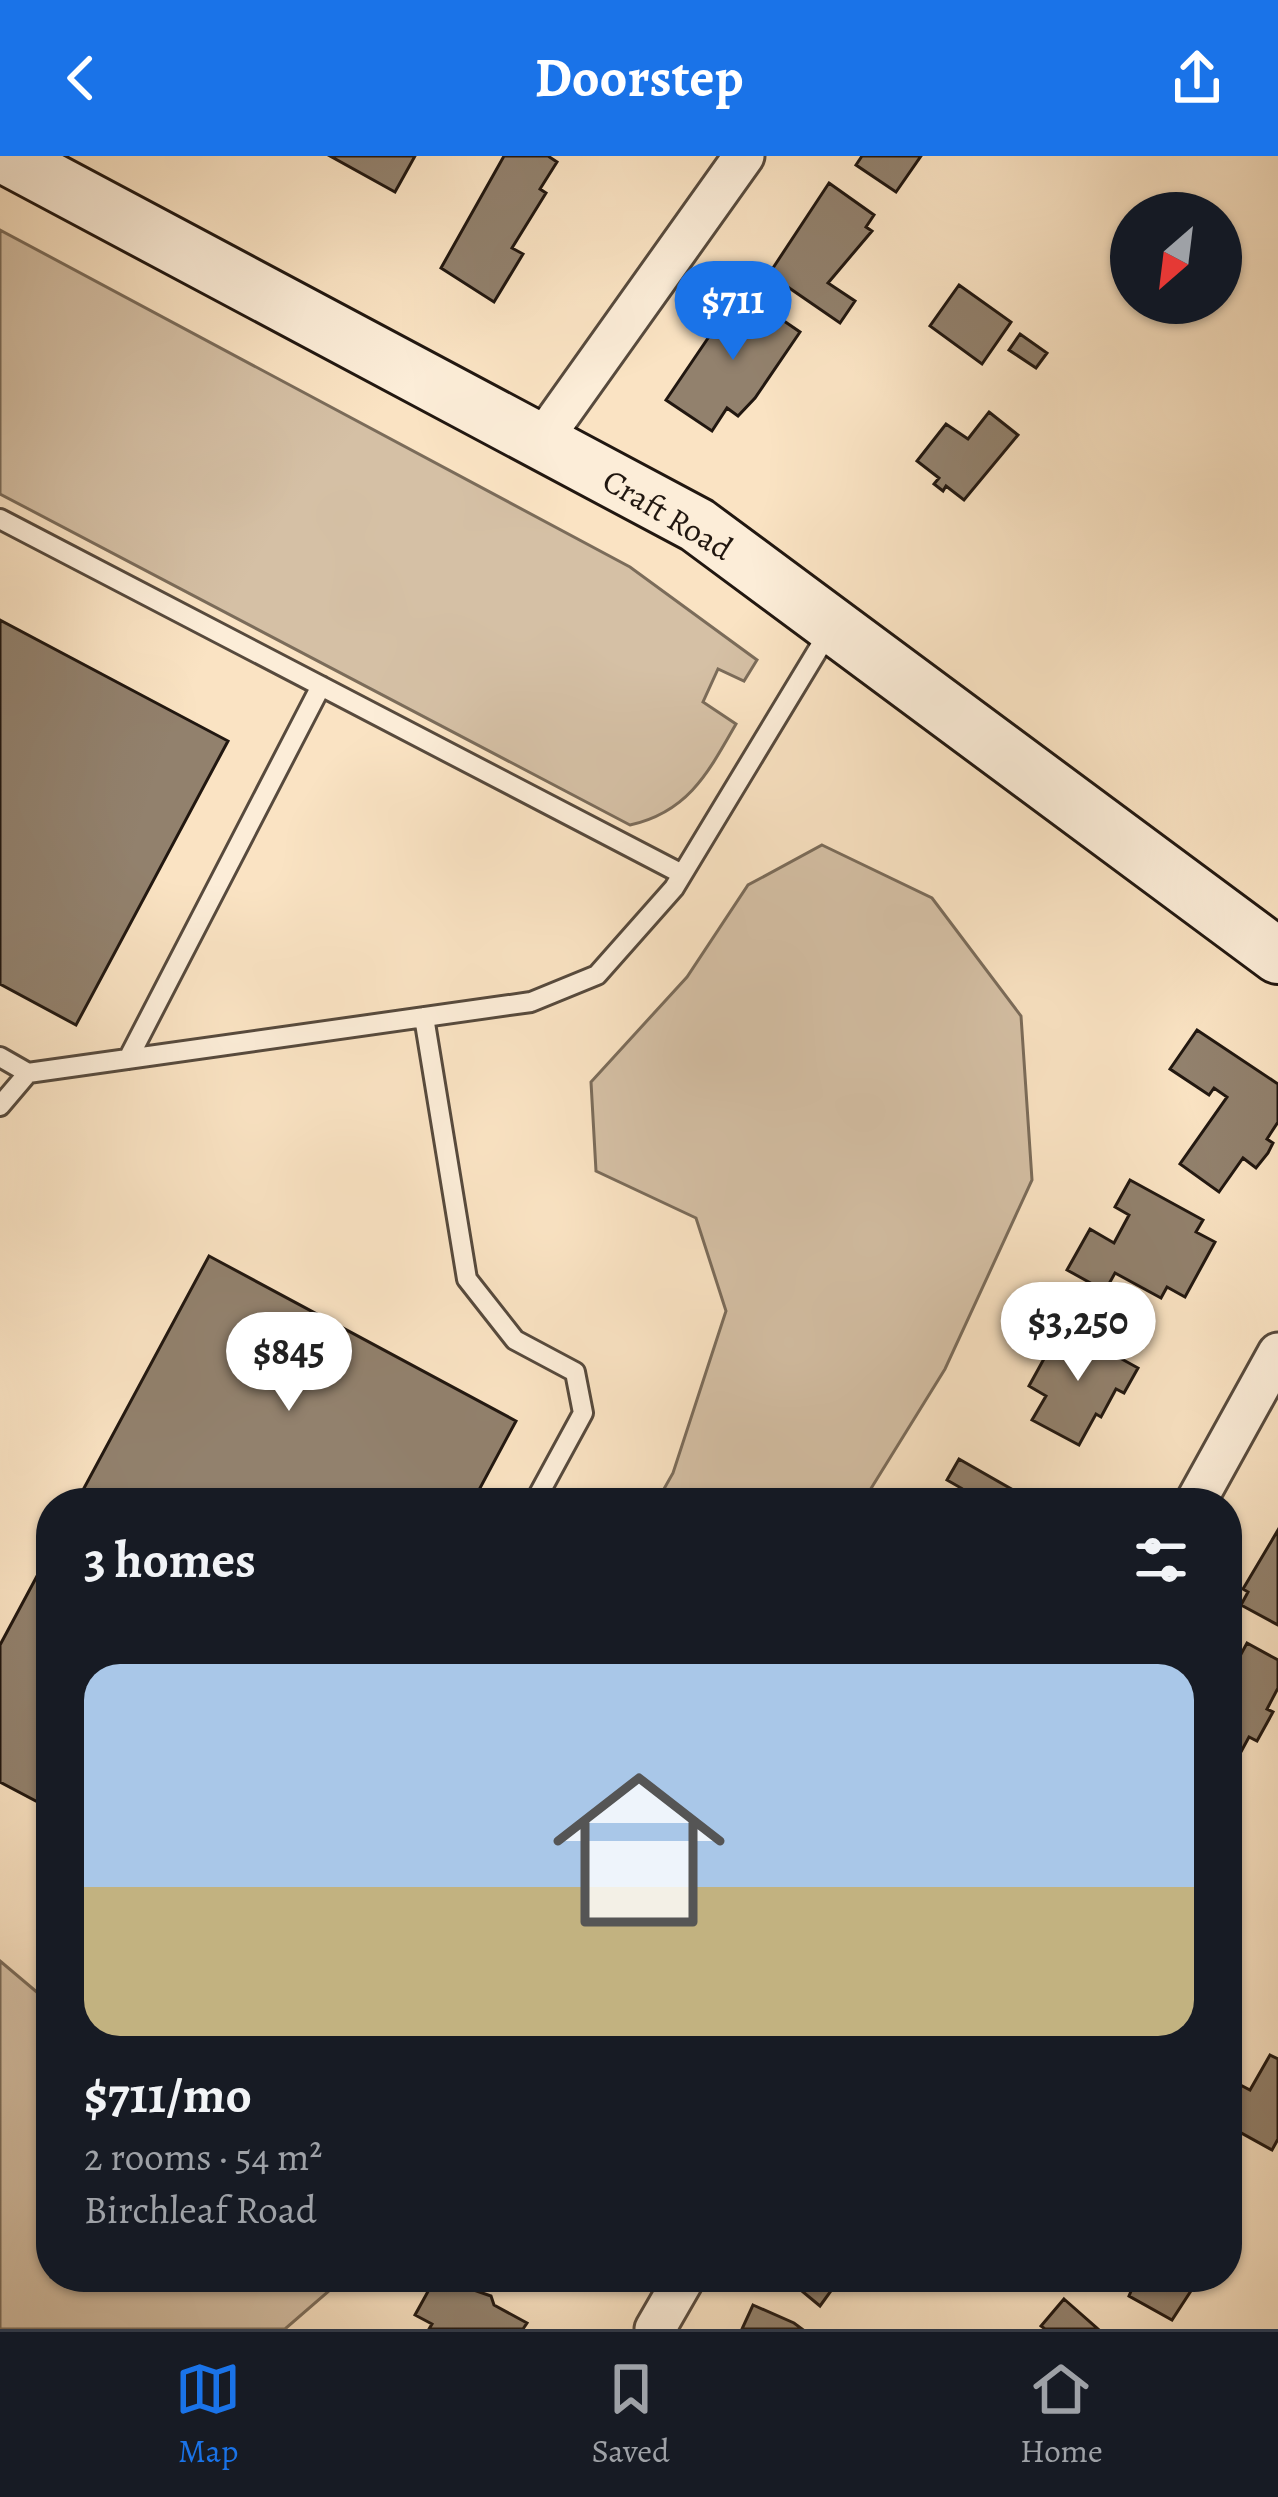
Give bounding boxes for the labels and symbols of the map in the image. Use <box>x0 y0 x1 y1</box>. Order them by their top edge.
north arrow <box>1110 192 1242 324</box>
pin: $711 <box>662 261 804 363</box>
street label: Craft Road <box>595 458 742 571</box>
pin: $3,250 <box>980 1282 1176 1384</box>
pin: $845 <box>218 1312 360 1414</box>

